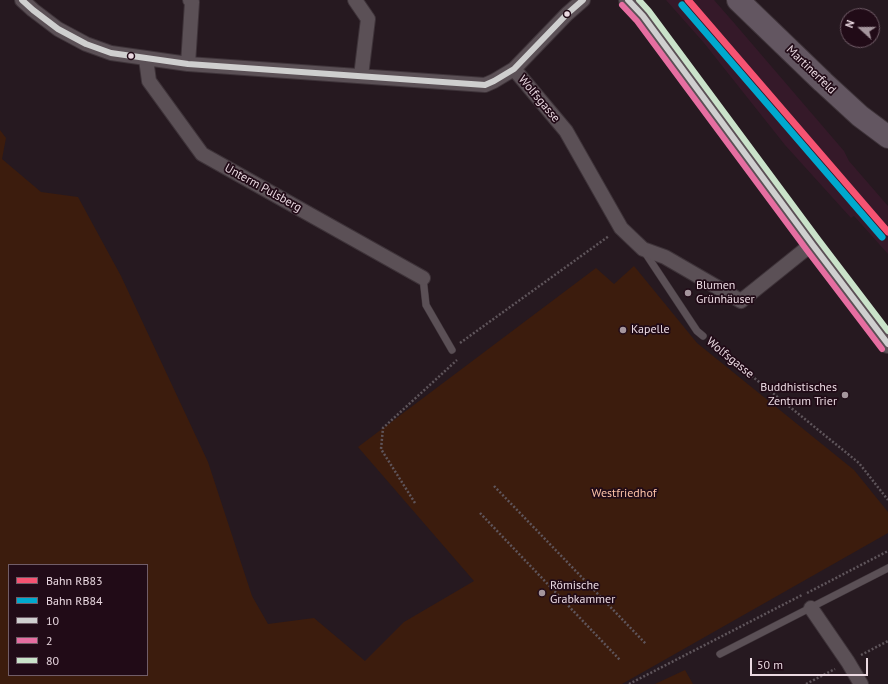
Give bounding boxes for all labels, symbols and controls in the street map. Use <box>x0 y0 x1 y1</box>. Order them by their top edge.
north arrow <box>840 8 880 48</box>
unlabelled marker <box>562 9 572 19</box>
text: N <box>842 18 858 30</box>
street label: Martinerfeld <box>783 43 839 97</box>
unlabelled marker <box>126 51 136 61</box>
street label: Wolfsgasse <box>515 73 563 125</box>
street label: Unterm Pulsberg <box>222 161 304 215</box>
place label: Blumen Grünhäuser <box>696 279 755 307</box>
marker: Blumen Grünhäuser <box>683 288 693 298</box>
place label: Kapelle <box>631 323 670 337</box>
marker: Kapelle <box>618 325 628 335</box>
street label: Wolfsgasse <box>703 335 757 381</box>
place label: Buddhistisches Zentrum Trier <box>760 381 837 409</box>
marker: Buddhistisches Zentrum Trier <box>840 390 850 400</box>
park label: Westfriedhof <box>591 487 657 501</box>
legend <box>8 564 148 676</box>
text: Bahn RB83 <box>46 573 103 588</box>
place label: Römische Grabkammer <box>550 579 615 607</box>
marker: Römische Grabkammer <box>537 588 547 598</box>
text: Bahn RB84 <box>46 593 103 608</box>
text: 10 <box>46 613 59 628</box>
text: 2 <box>46 633 53 648</box>
scale bar <box>752 650 870 676</box>
text: 80 <box>46 653 59 668</box>
text: 50 m <box>757 657 783 672</box>

